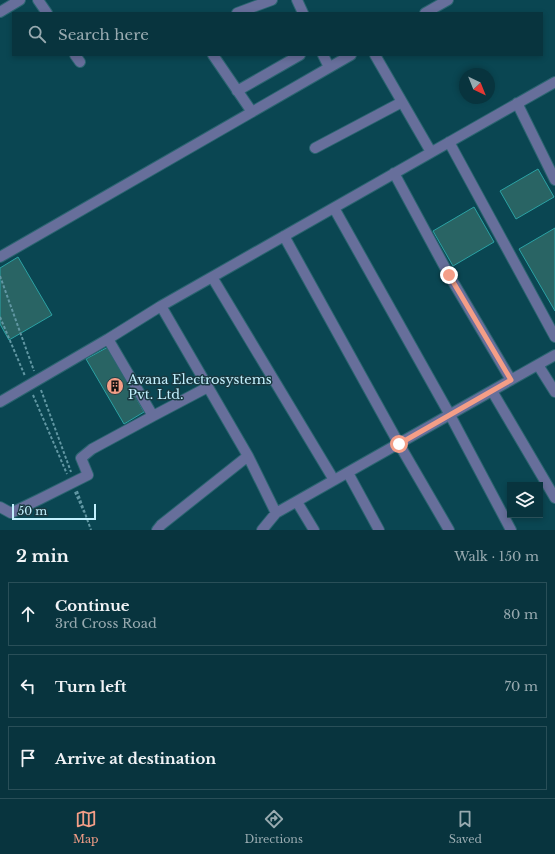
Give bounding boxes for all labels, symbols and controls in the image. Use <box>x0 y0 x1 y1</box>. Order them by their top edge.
search box <box>12 12 543 56</box>
icon: search <box>26 23 48 45</box>
text: Search here <box>58 25 149 44</box>
north arrow <box>459 68 495 104</box>
route end <box>440 266 458 284</box>
place label: Avana Electrosystems Pvt. Ltd. <box>127 371 272 403</box>
building icon: Avana Electrosystems Pvt. Ltd. <box>105 376 125 396</box>
route start <box>390 435 408 453</box>
map controls <box>507 482 543 518</box>
button: layers <box>507 482 543 518</box>
scale bar <box>12 502 96 521</box>
text: 50 m <box>18 504 47 518</box>
text: 2 min <box>16 546 69 567</box>
text: Walk · 150 m <box>454 548 539 565</box>
text: Continue <box>55 596 130 615</box>
icon: ahead <box>17 603 39 625</box>
text: 80 m <box>503 606 538 623</box>
text: 3rd Cross Road <box>55 615 157 632</box>
icon: left <box>17 675 39 697</box>
text: Turn left <box>55 677 126 696</box>
text: 70 m <box>505 678 538 695</box>
icon: arrive <box>17 747 39 769</box>
text: Arrive at destination <box>55 749 216 768</box>
tab: Map <box>73 808 99 846</box>
tab: Directions <box>244 808 303 846</box>
tab: Saved <box>449 808 482 846</box>

